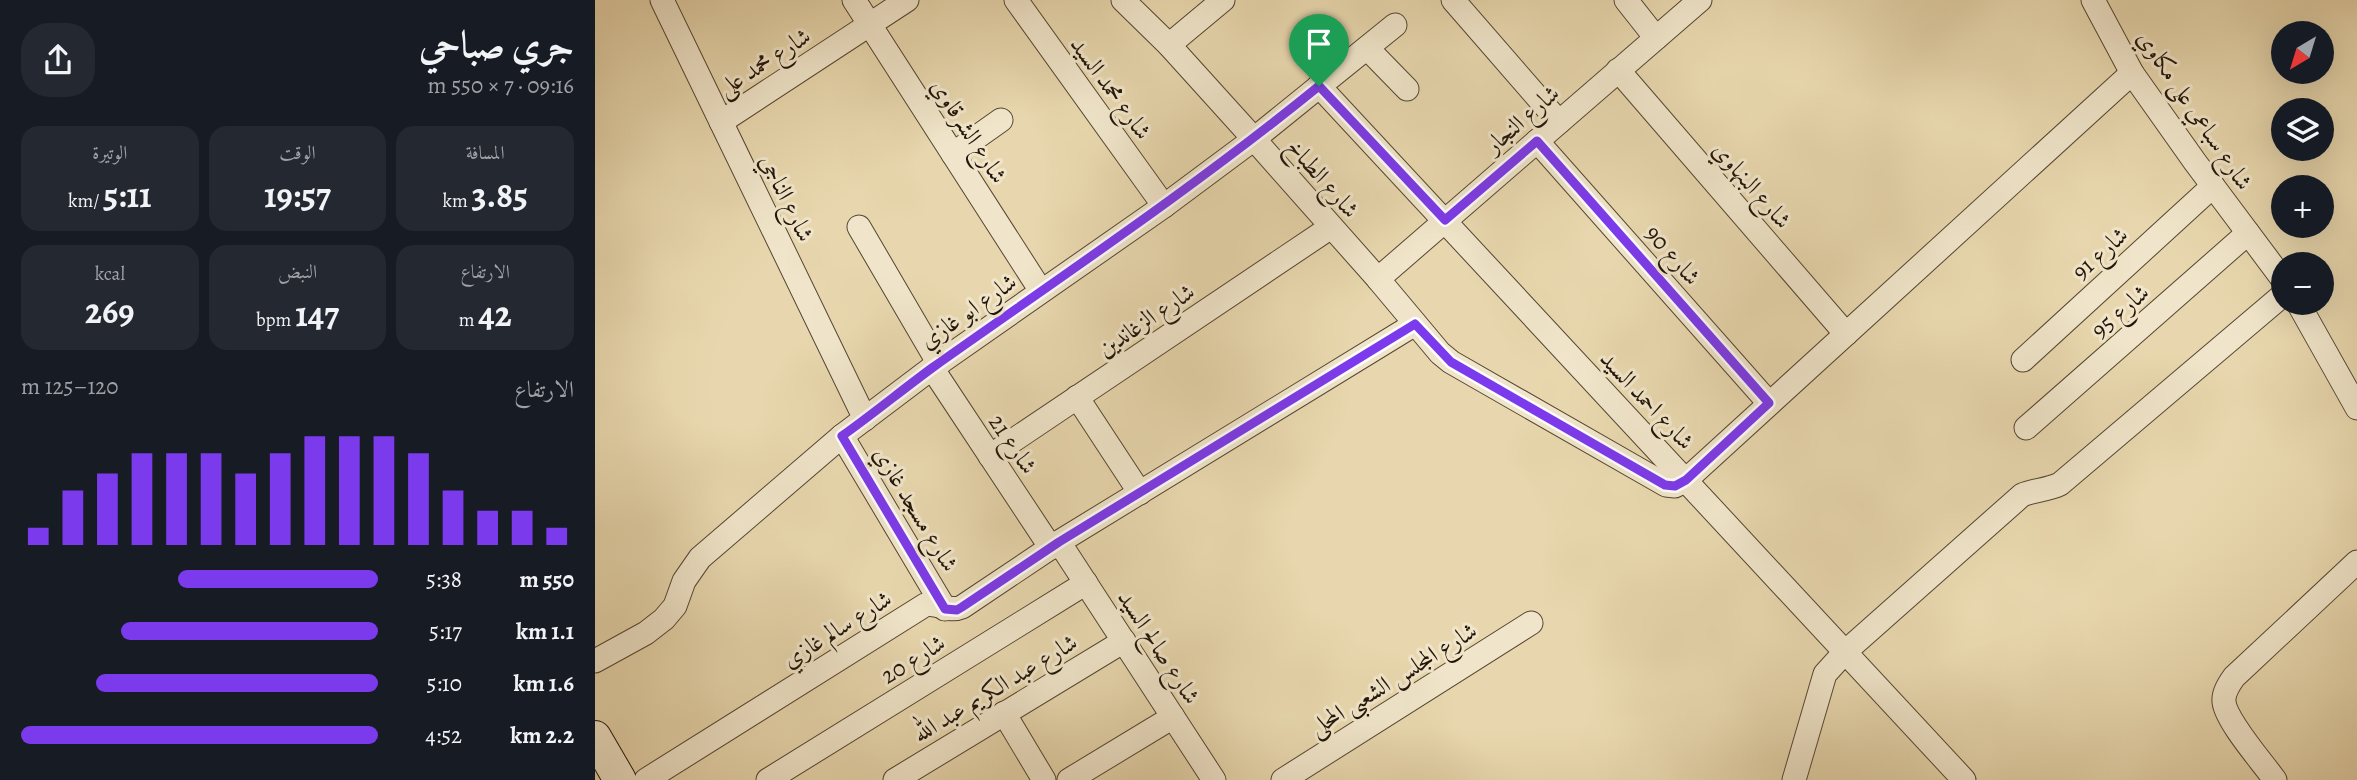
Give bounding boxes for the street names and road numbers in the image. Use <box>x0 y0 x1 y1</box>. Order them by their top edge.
street label: شارع محمد على <box>711 20 819 107</box>
street label: شارع سباعي على مكاوي <box>2126 24 2260 198</box>
street label: شارع محمد السيد <box>1059 30 1159 148</box>
street label: شارع الشرقاوي <box>920 72 1015 192</box>
street label: شارع النجار <box>1476 78 1569 165</box>
street label: شارع الطباخ <box>1276 131 1367 228</box>
street label: شارع البنهاوي <box>1702 134 1799 238</box>
street label: شارع الناجي <box>749 149 822 249</box>
street label: شارع 90 <box>1635 218 1708 295</box>
street label: شارع 91 <box>2065 219 2138 290</box>
street label: شارع ابو غازي <box>913 266 1025 359</box>
street label: شارع الزغاندين <box>1091 276 1203 368</box>
street label: شارع 95 <box>2084 277 2159 348</box>
street label: شارع احمد السيد <box>1590 343 1701 459</box>
street label: شارع 21 <box>978 408 1045 483</box>
street label: شارع مسجد غازي <box>863 440 966 580</box>
street label: شارع سالم غازي <box>776 583 901 680</box>
street label: شارع صالح السيد <box>1107 584 1208 713</box>
street label: شارع المجلس الشعبى المحلى <box>1303 614 1485 747</box>
street label: شارع عبد الكريم عبد الله <box>905 624 1086 754</box>
street label: شارع 20 <box>875 627 954 695</box>

